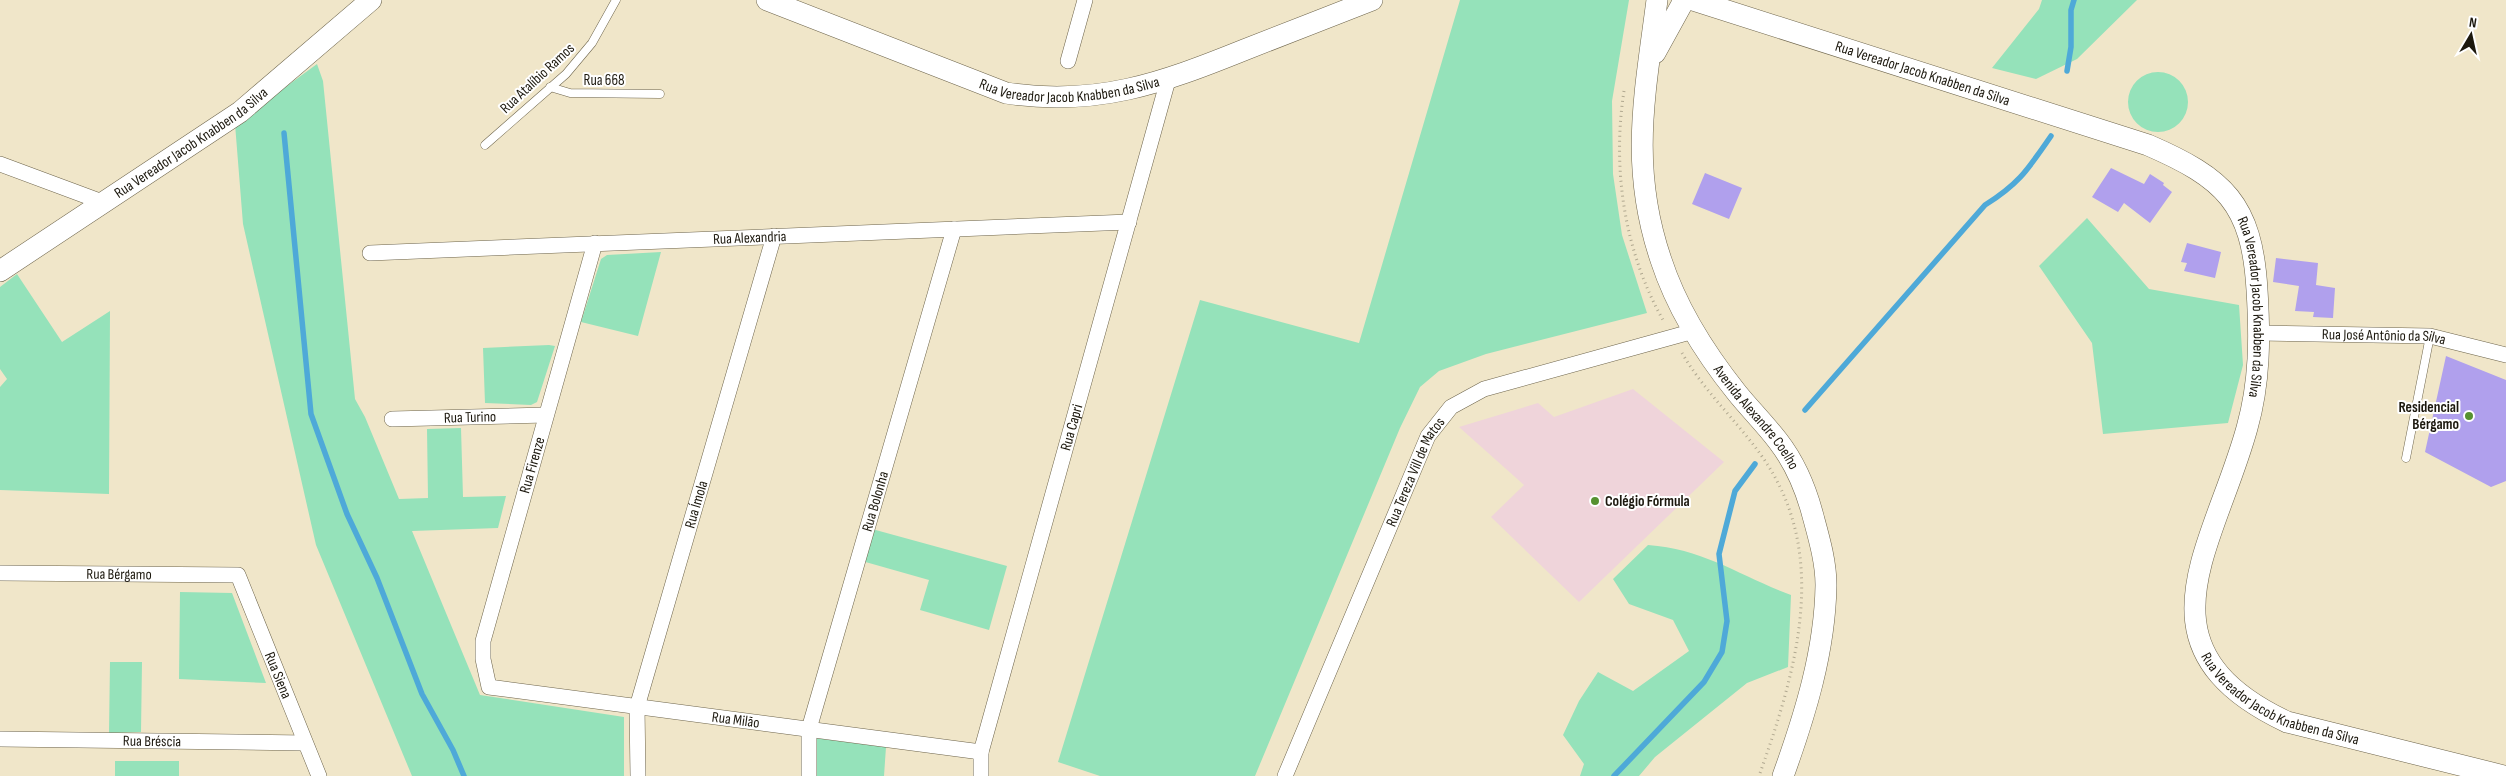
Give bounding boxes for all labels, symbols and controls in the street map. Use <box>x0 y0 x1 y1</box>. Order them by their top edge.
north arrow <box>2446 10 2496 60</box>
text: N <box>2468 14 2478 32</box>
street label: Rua Vereador Jacob Knabben da Silva <box>1833 37 2013 110</box>
street label: Rua Atalíbio Ramos <box>496 39 579 118</box>
street label: Rua 668 <box>583 71 625 90</box>
street label: Rua Vereador Jacob Knabben da Silva <box>977 72 1162 107</box>
street label: Rua Vereador Jacob Knabben da Silva <box>111 83 272 203</box>
street label: Rua Vereador Jacob Knabben da Silva <box>2233 214 2268 399</box>
street label: Rua Alexandria <box>713 227 787 249</box>
street label: Rua José Antônio da Silva <box>2322 325 2448 350</box>
street label: Avenida Alexandre Coelho <box>1708 361 1803 473</box>
place label: Residencial Bérgamo <box>2398 398 2459 434</box>
street label: Rua Capri <box>1056 402 1087 453</box>
street label: Rua Turino <box>444 407 496 428</box>
marker: Residencial Bérgamo <box>2463 410 2475 422</box>
street label: Rua Tereza Vill de Matos <box>1382 413 1449 530</box>
street label: Rua Firenze <box>515 435 550 496</box>
street label: Rua Bolonha <box>858 469 893 534</box>
street label: Rua Ímola <box>680 478 712 531</box>
place label: Colégio Fórmula <box>1605 492 1690 511</box>
marker: Colégio Fórmula <box>1589 495 1601 507</box>
street label: Rua Bérgamo <box>86 565 152 584</box>
street label: Rua Siena <box>260 649 296 702</box>
street label: Rua Vereador Jacob Knabben da Silva <box>2196 649 2361 750</box>
street label: Rua Milão <box>711 708 761 733</box>
street label: Rua Bréscia <box>123 732 181 751</box>

